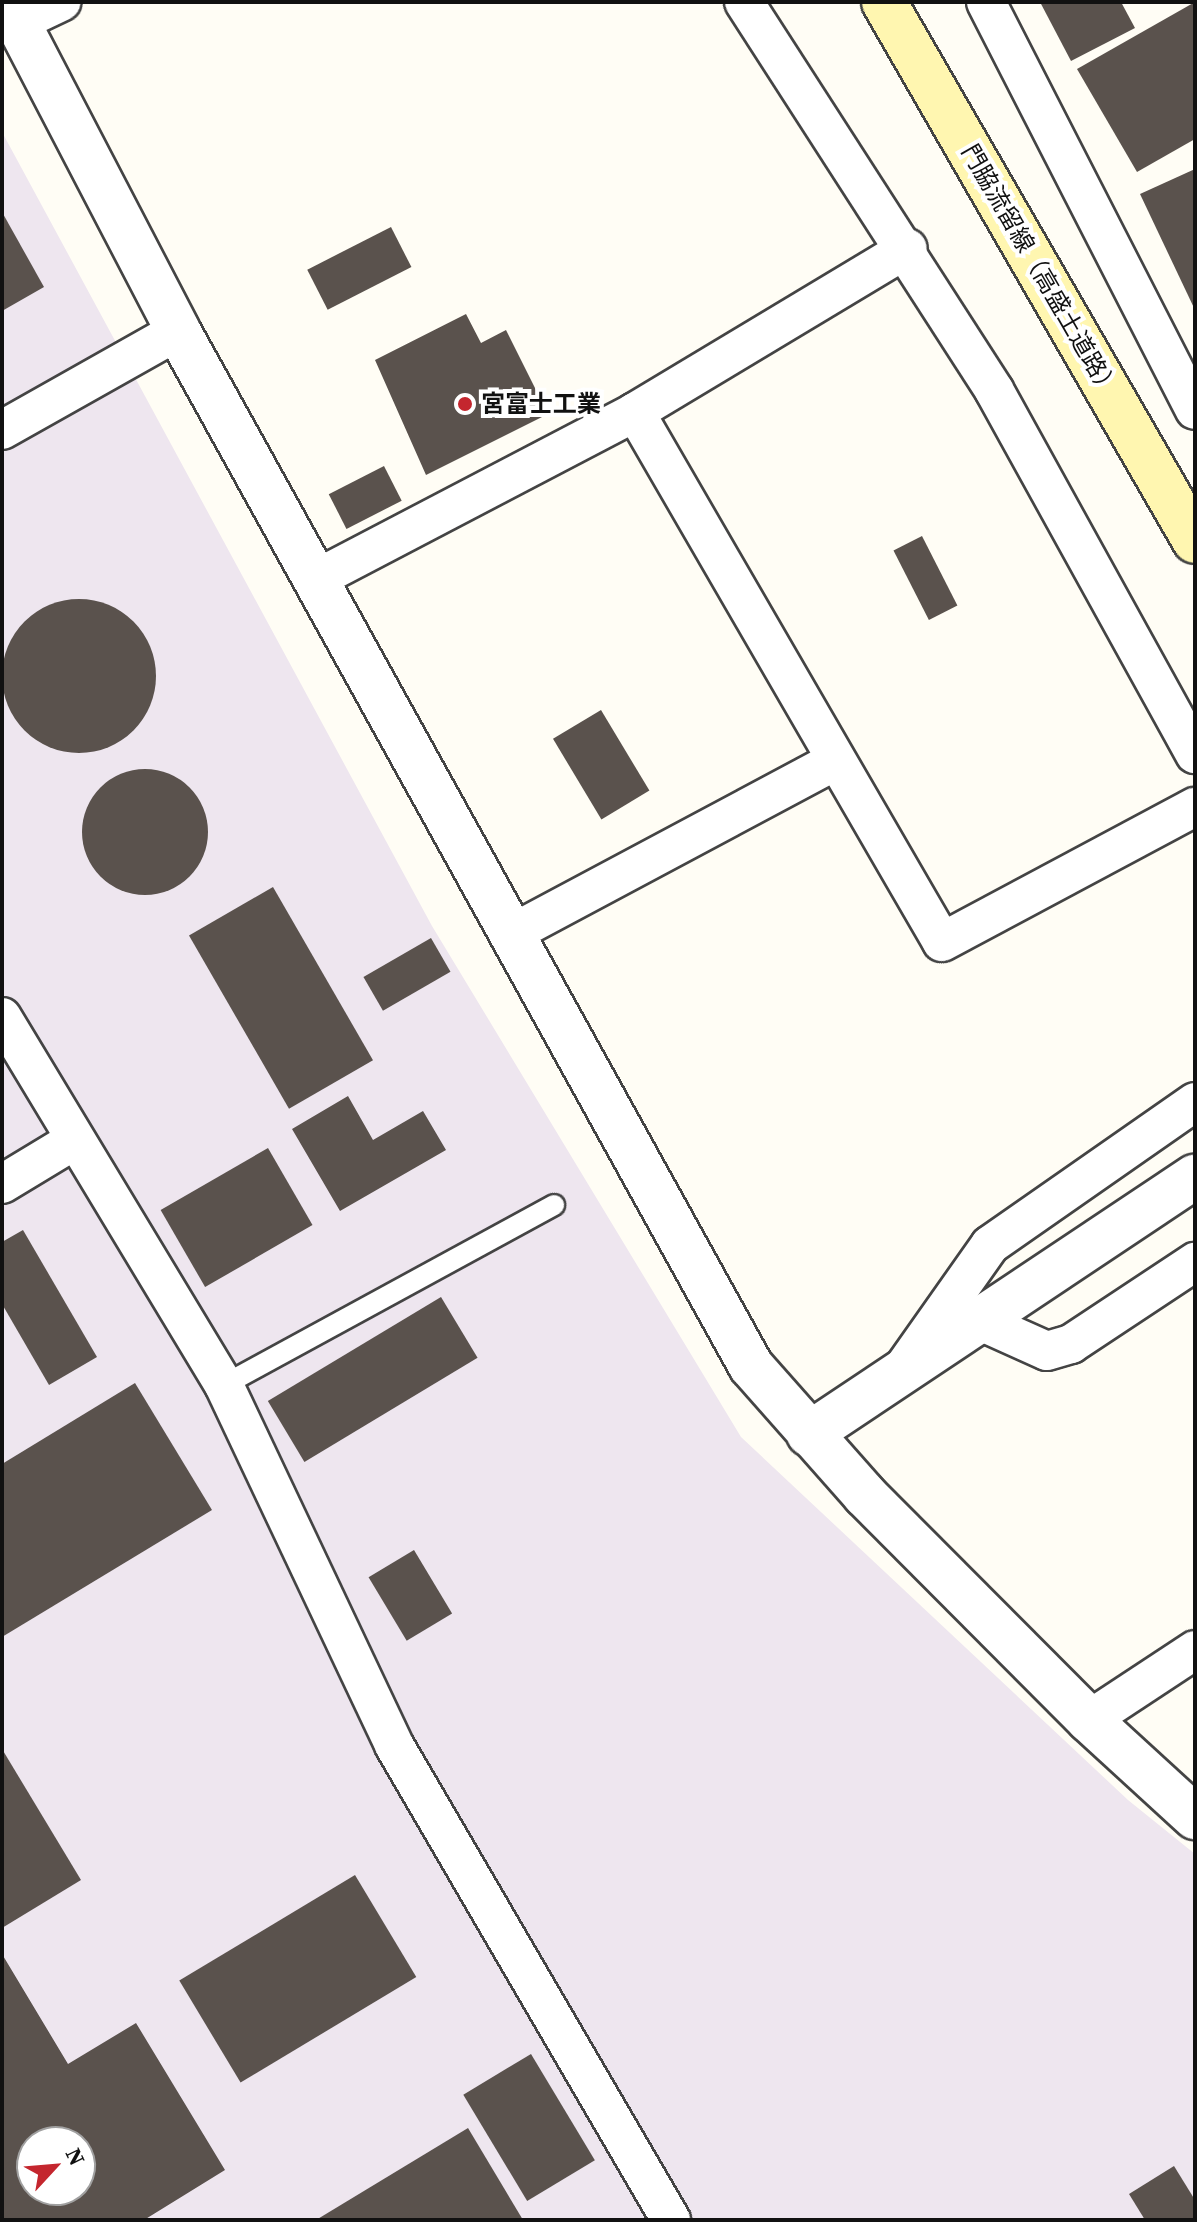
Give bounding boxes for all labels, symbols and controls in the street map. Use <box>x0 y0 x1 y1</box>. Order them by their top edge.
street label: 門脇流留線（高盛土道路） <box>956 139 1124 403</box>
place label: 宮富士工業 <box>481 390 601 418</box>
marker: 宮富士工業 <box>456 395 474 413</box>
north arrow <box>16 2126 96 2206</box>
text: N <box>59 2143 93 2170</box>

